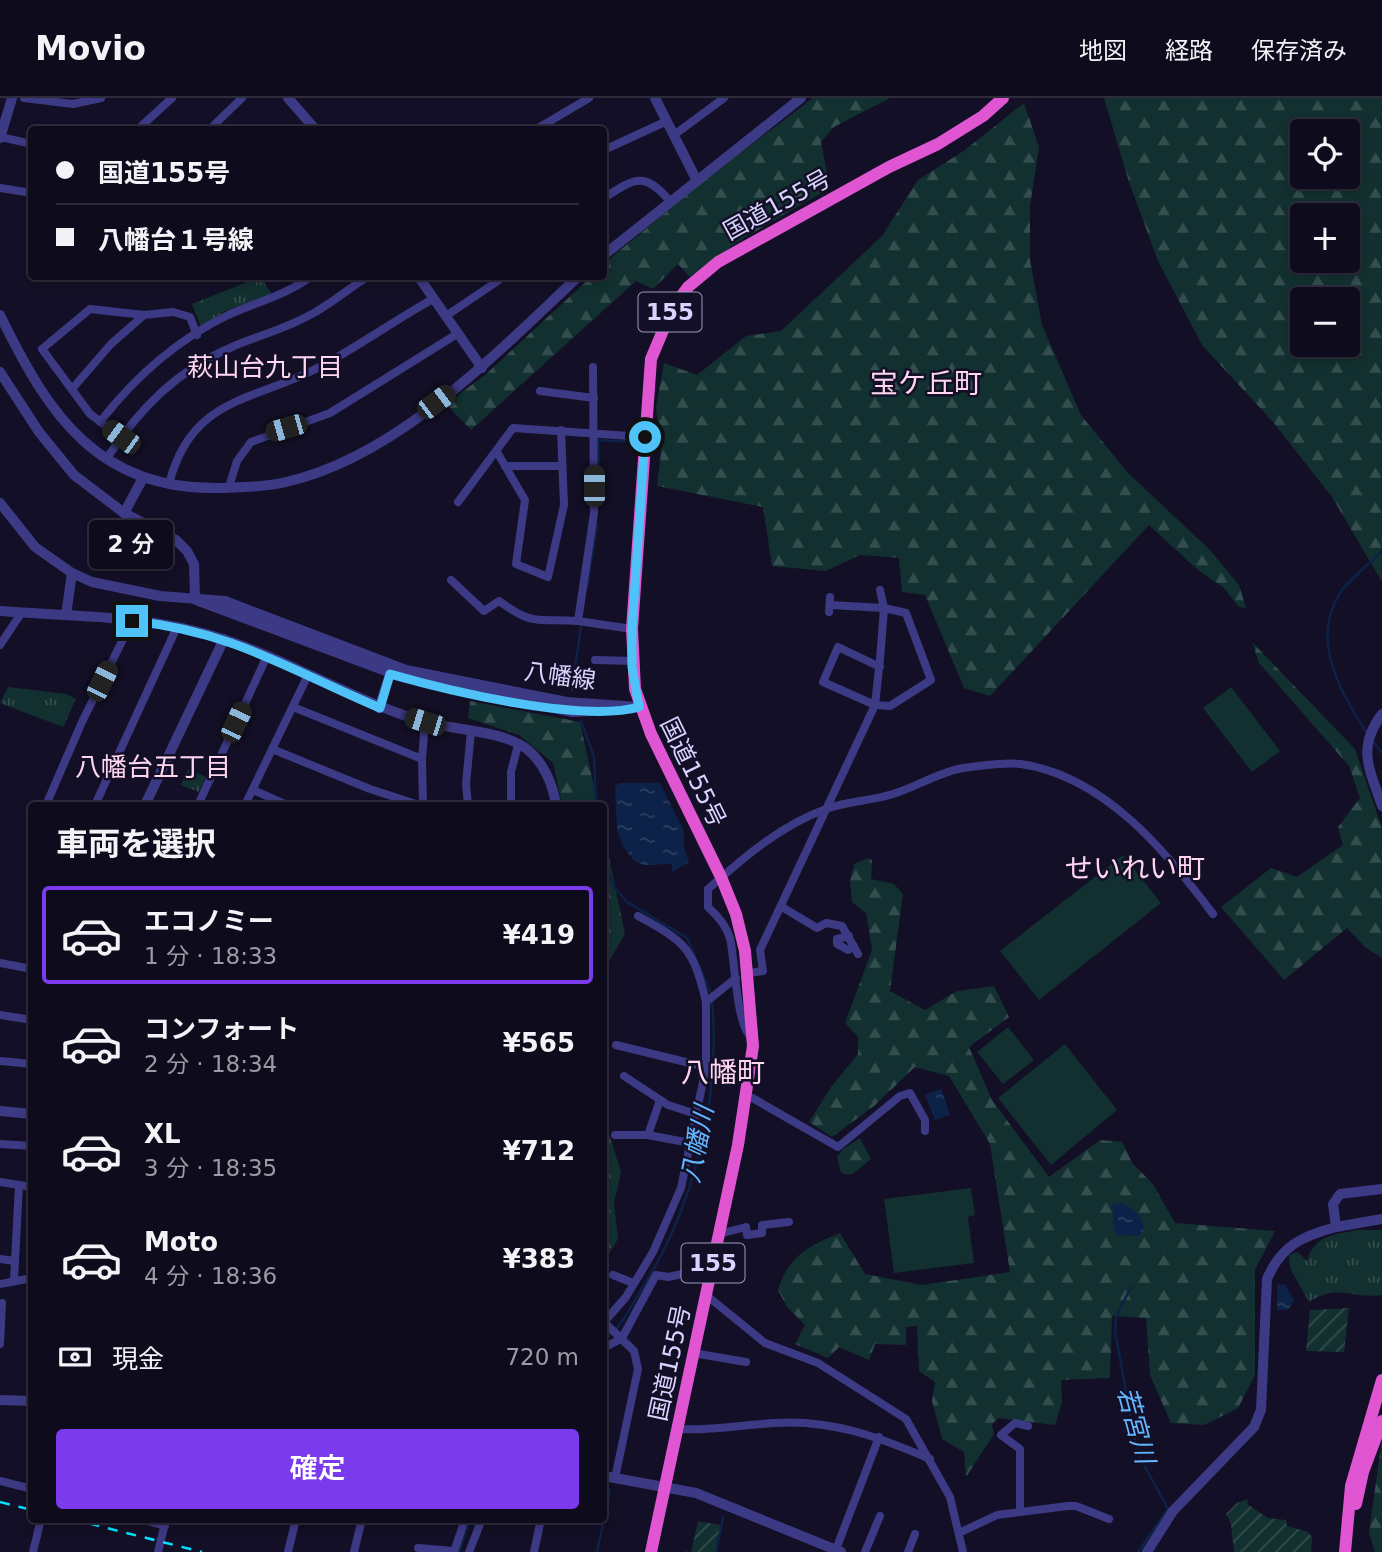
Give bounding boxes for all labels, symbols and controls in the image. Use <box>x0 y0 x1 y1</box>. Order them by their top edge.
text: Movio <box>35 29 146 68</box>
text: 地図 <box>1079 37 1127 65</box>
text: 経路 <box>1165 37 1213 65</box>
text: 保存済み <box>1251 37 1347 65</box>
map controls <box>1290 119 1360 357</box>
button: locate <box>1290 119 1360 189</box>
text: 国道155号 <box>98 158 230 188</box>
street label: 国道155号 <box>719 164 835 246</box>
button: + <box>1290 203 1360 273</box>
text: 八幡台１号線 <box>98 225 254 255</box>
button: − <box>1290 287 1360 357</box>
road number: 155 <box>638 293 702 332</box>
district label: 萩山台九丁目 <box>187 352 343 382</box>
district label: 宝ケ丘町 <box>870 367 982 400</box>
car <box>413 381 460 423</box>
car <box>263 412 310 444</box>
car <box>98 416 145 458</box>
route start <box>629 421 661 453</box>
car <box>584 465 605 507</box>
callout: 2 分 <box>90 519 174 568</box>
text: 2 分 <box>107 531 155 557</box>
route end <box>116 605 148 637</box>
street label: 八幡線 <box>522 657 598 695</box>
car <box>84 658 121 704</box>
car <box>218 699 255 745</box>
car <box>402 706 449 738</box>
street label: 国道155号 <box>655 713 731 831</box>
district label: 八幡台五丁目 <box>75 752 231 782</box>
text: 車両を選択 <box>56 825 216 863</box>
district label: せいれい町 <box>1065 852 1205 885</box>
icon: car <box>60 904 123 967</box>
text: エコノミー <box>144 906 274 936</box>
text: ¥419 <box>503 920 575 950</box>
text: 1 分 · 18:33 <box>144 943 277 969</box>
icon: car <box>60 1012 123 1075</box>
text: コンフォート <box>144 1014 299 1044</box>
text: ¥565 <box>503 1028 575 1058</box>
text: 2 分 · 18:34 <box>144 1051 277 1077</box>
district label: 八幡町 <box>681 1056 765 1089</box>
water label: 八幡川 <box>675 1100 720 1185</box>
text: XL <box>144 1119 181 1149</box>
icon: car <box>60 1120 123 1183</box>
text: ¥712 <box>503 1136 575 1166</box>
text: 3 分 · 18:35 <box>144 1155 277 1181</box>
text: Moto <box>144 1227 218 1257</box>
icon: car <box>60 1228 123 1291</box>
text: ¥383 <box>503 1244 575 1274</box>
road number: 155 <box>682 1244 744 1282</box>
text: 4 分 · 18:36 <box>144 1263 277 1289</box>
street label: 国道155号 <box>644 1302 696 1424</box>
icon: cash <box>56 1338 94 1376</box>
text: 現金 <box>112 1344 164 1374</box>
text: 720 m <box>505 1344 579 1370</box>
water label: 若宮川 <box>1111 1383 1161 1469</box>
button: 確定 <box>56 1429 579 1509</box>

